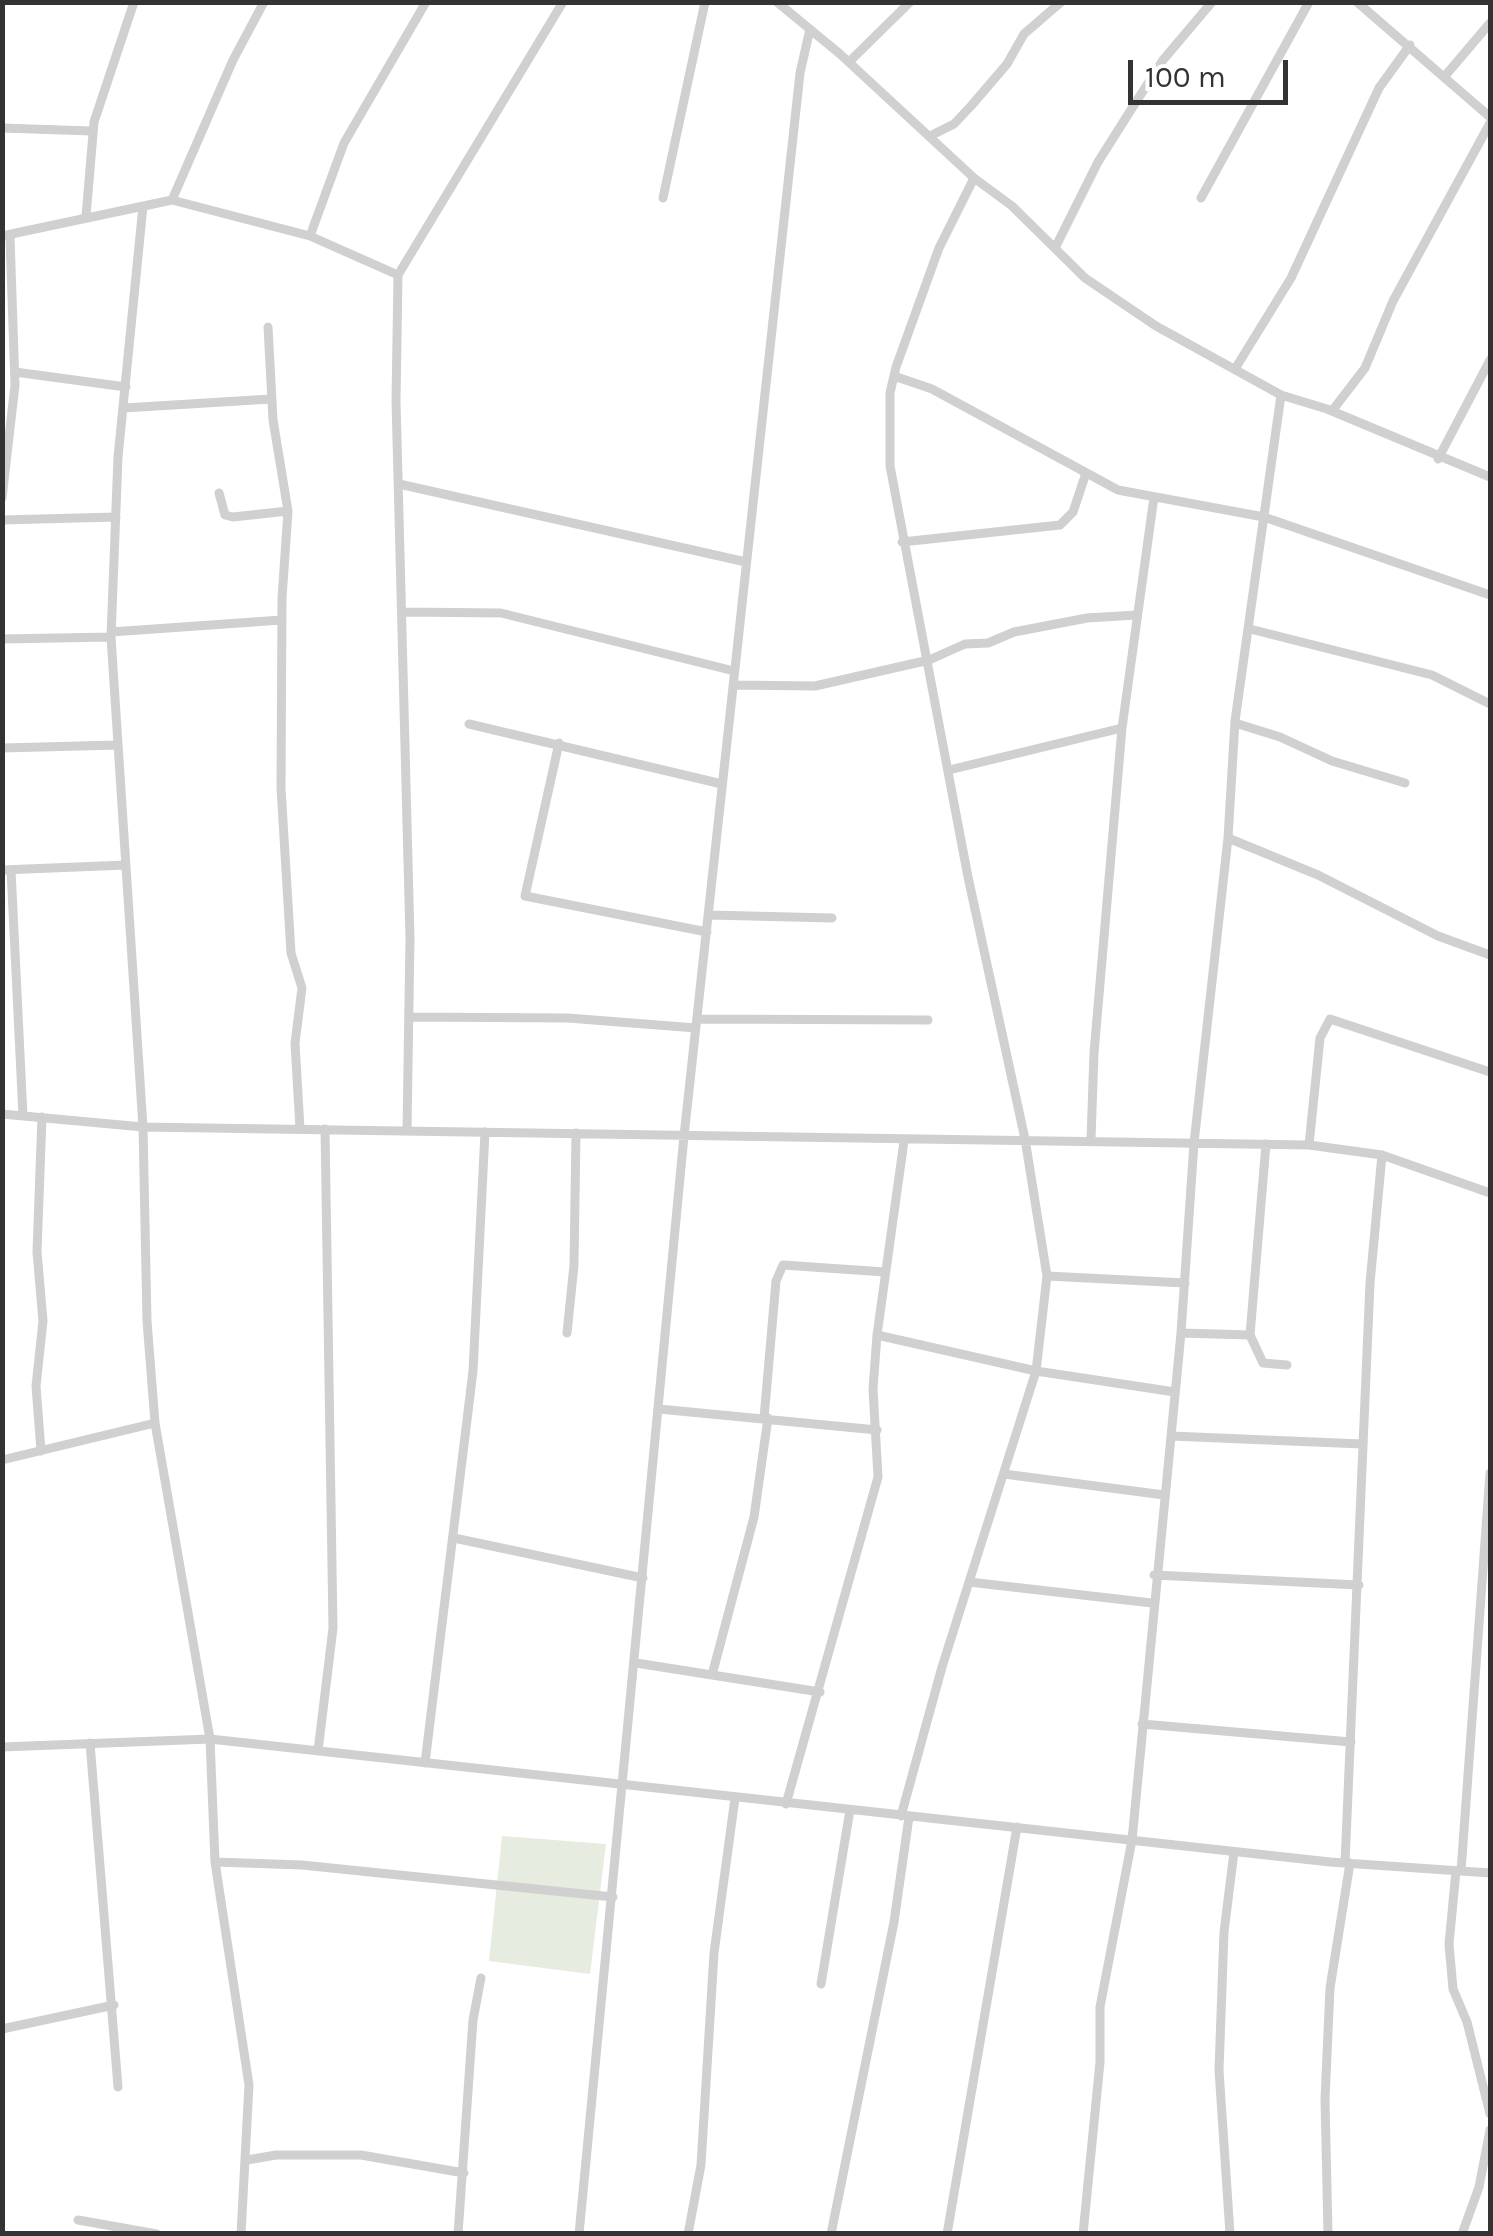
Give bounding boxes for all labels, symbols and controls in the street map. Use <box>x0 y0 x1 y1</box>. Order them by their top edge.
scale bar <box>1133 40 1293 102</box>
text: 100 m <box>1145 59 1226 95</box>

